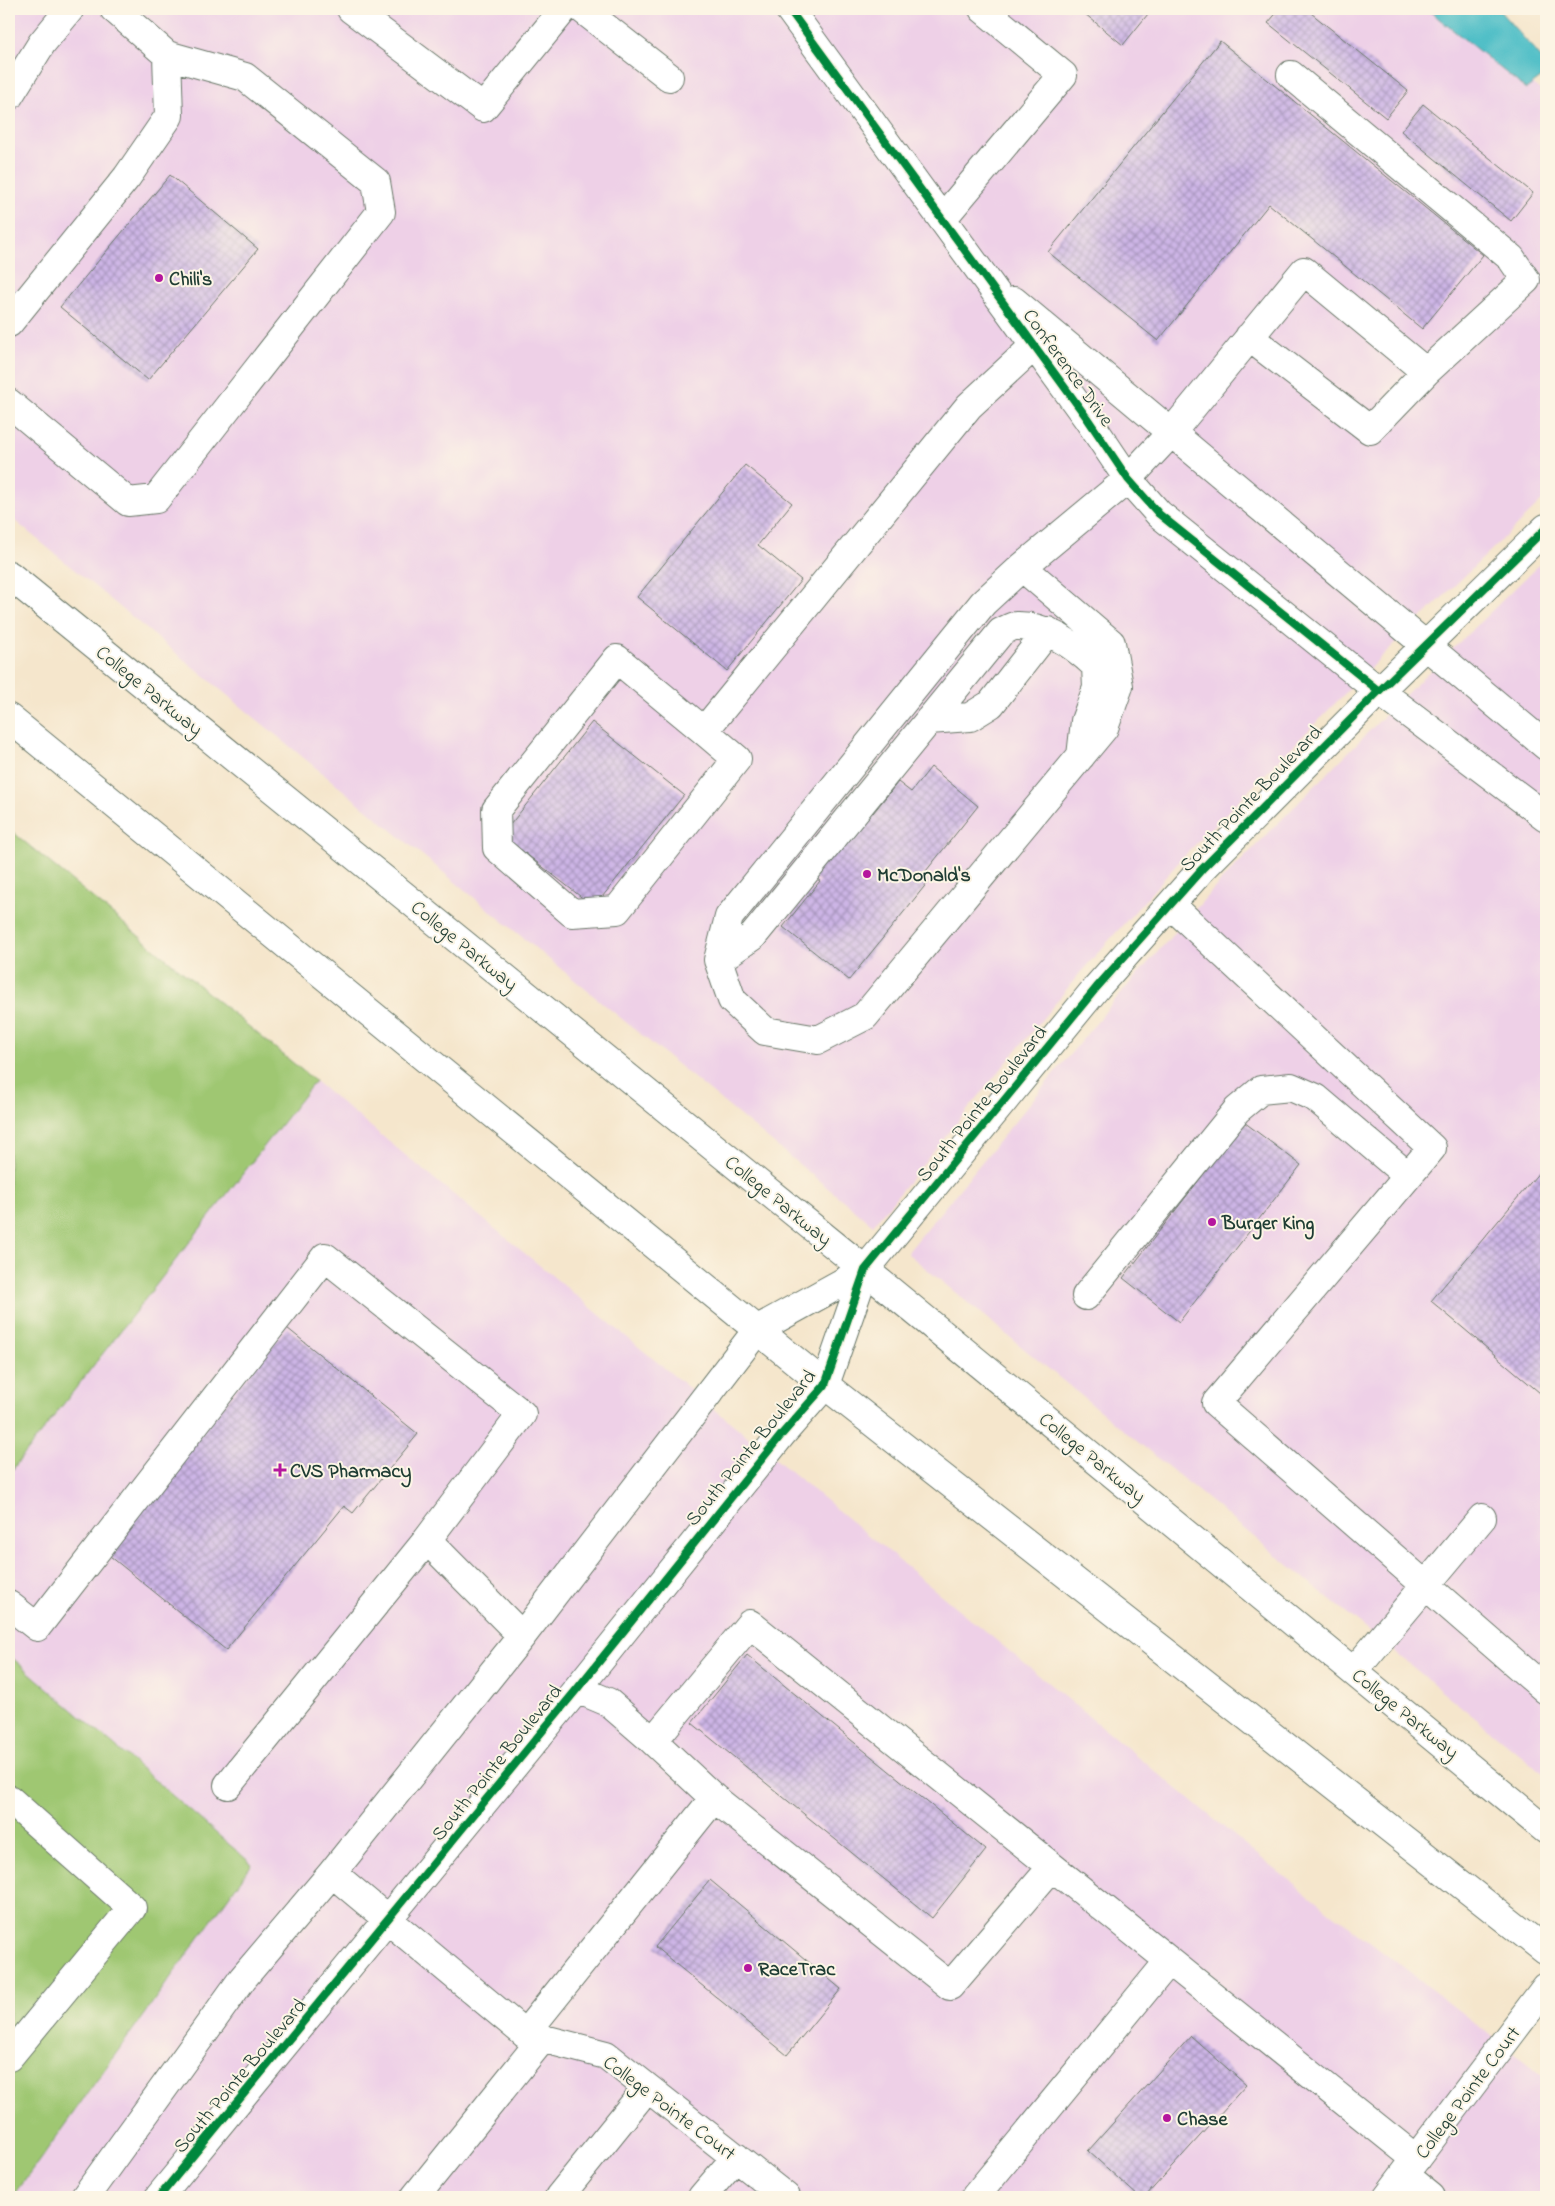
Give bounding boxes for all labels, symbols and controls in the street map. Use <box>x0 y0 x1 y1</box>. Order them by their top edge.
place label: Chili's <box>169 266 212 295</box>
marker: Chili's <box>153 272 165 284</box>
street label: Conference Drive <box>1014 304 1120 433</box>
street label: College Parkway <box>88 640 208 745</box>
street label: South Pointe Boulevard <box>1174 720 1330 880</box>
place label: McDonald's <box>877 862 971 891</box>
marker: McDonald's <box>861 868 873 880</box>
street label: College Parkway <box>403 895 523 1000</box>
street label: South Pointe Boulevard <box>911 1020 1055 1189</box>
street label: College Parkway <box>717 1150 837 1255</box>
place label: Burger King <box>1221 1210 1314 1240</box>
marker: Burger King <box>1206 1216 1218 1228</box>
street label: South Pointe Boulevard <box>680 1364 824 1533</box>
street label: College Parkway <box>1031 1407 1151 1512</box>
place label: CVS Pharmacy <box>290 1458 411 1488</box>
marker: CVS Pharmacy <box>274 1464 286 1476</box>
street label: College Parkway <box>1344 1663 1464 1768</box>
street label: South Pointe Boulevard <box>426 1679 570 1848</box>
place label: RaceTrac <box>758 1956 836 1985</box>
marker: RaceTrac <box>742 1962 754 1974</box>
street label: South Pointe Boulevard <box>167 1993 314 2160</box>
street label: College Pointe Court <box>1409 2021 1530 2167</box>
street label: College Pointe Court <box>595 2049 741 2170</box>
place label: Chase <box>1177 2106 1228 2135</box>
marker: Chase <box>1161 2112 1173 2124</box>

